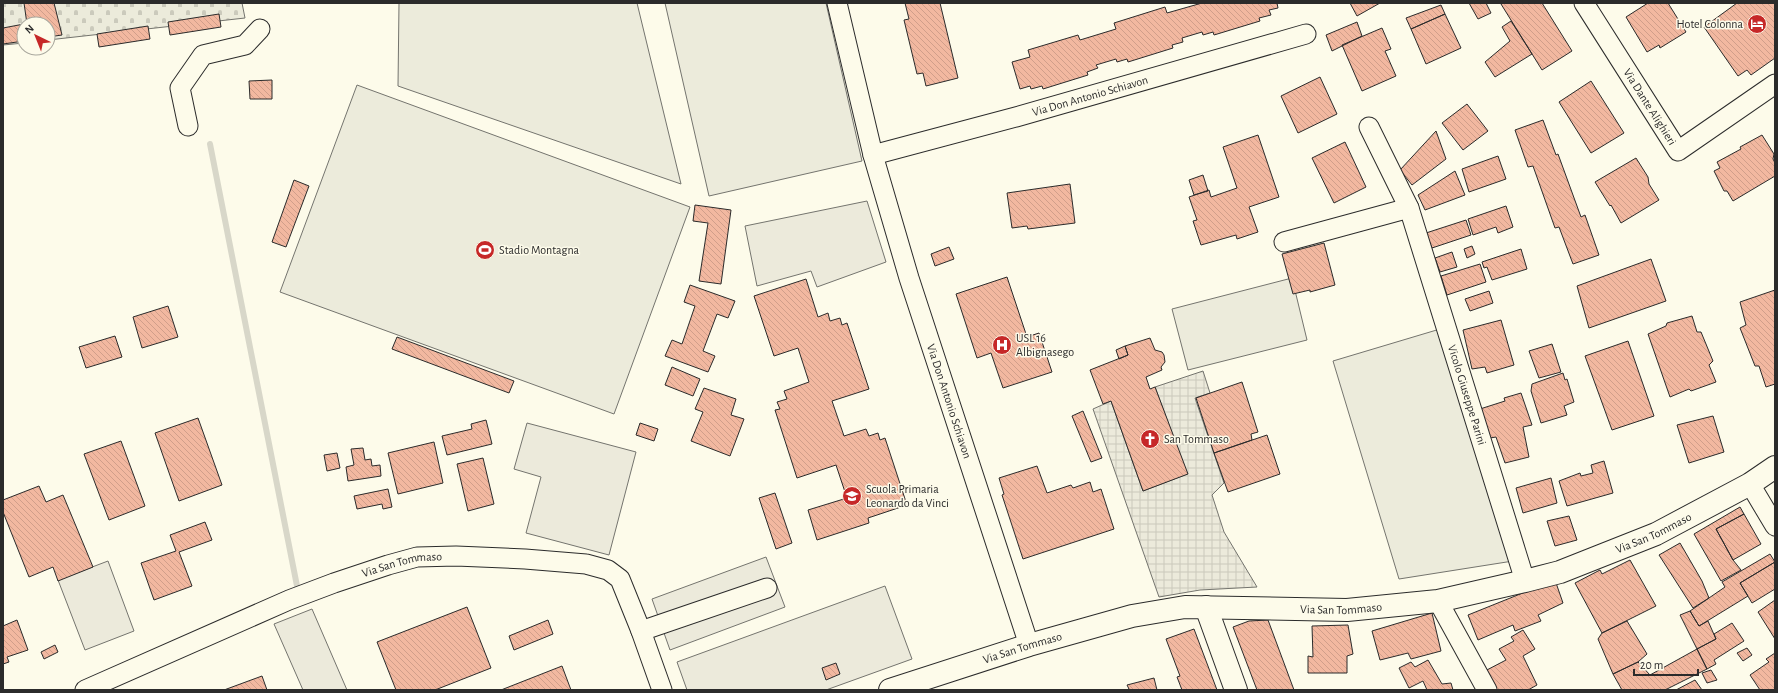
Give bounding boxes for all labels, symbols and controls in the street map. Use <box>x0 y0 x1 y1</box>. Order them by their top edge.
hotel icon: Hotel Colonna <box>1746 13 1768 35</box>
north arrow <box>16 16 56 56</box>
place label: Hotel Colonna <box>1677 18 1743 30</box>
text: N <box>23 22 36 36</box>
street label: Via Dante Alighieri <box>1621 66 1679 147</box>
street label: Via Don Antonio Schiavon <box>1031 74 1149 118</box>
sports icon: Stadio Montagna <box>474 239 496 261</box>
place label: Stadio Montagna <box>499 244 580 256</box>
place label: USL 16 Albignasego <box>1016 332 1074 358</box>
hospital icon: USL 16 Albignasego <box>991 334 1013 356</box>
street label: Via Don Antonio Schiavon <box>925 342 974 460</box>
street label: Vicolo Giuseppe Parini <box>1446 343 1488 446</box>
church icon: San Tommaso <box>1139 428 1161 450</box>
place label: San Tommaso <box>1164 433 1229 445</box>
place label: Scuola Primaria Leonardo da Vinci <box>866 483 949 509</box>
school or university icon: Scuola Primaria Leonardo da Vinci <box>841 485 863 507</box>
street label: Via San Tommaso <box>1614 510 1693 555</box>
street label: Via San Tommaso <box>360 550 442 579</box>
street label: Via San Tommaso <box>1300 601 1383 616</box>
street label: Via San Tommaso <box>981 630 1063 666</box>
scale bar <box>1634 651 1698 677</box>
text: 20 m <box>1640 659 1663 671</box>

